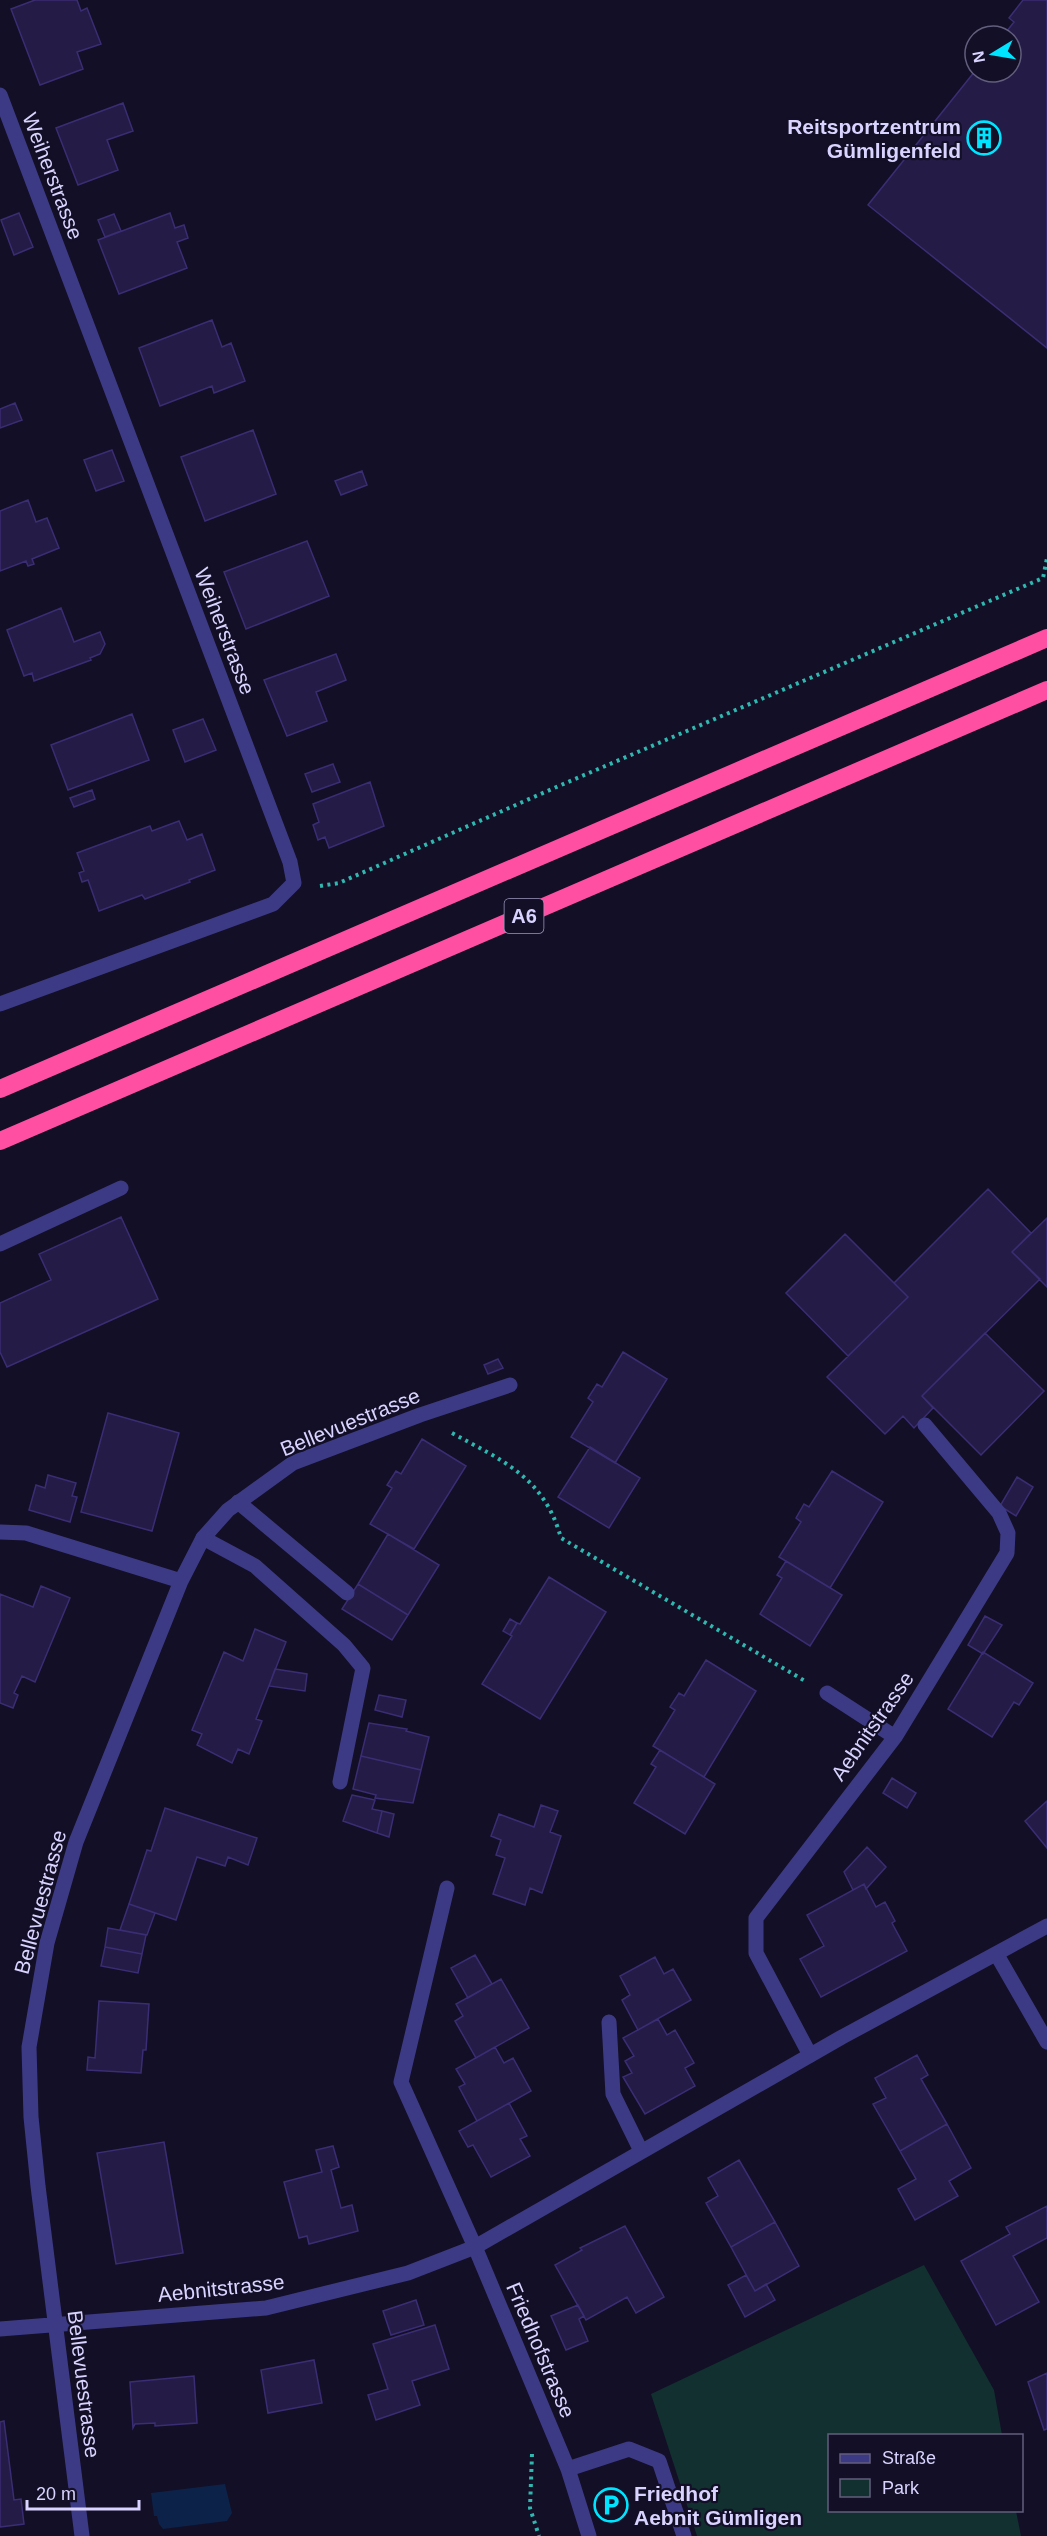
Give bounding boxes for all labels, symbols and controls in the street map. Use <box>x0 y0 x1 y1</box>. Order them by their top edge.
north arrow <box>963 24 1023 84</box>
text: N <box>969 49 988 64</box>
street label: Weiherstrasse <box>18 109 88 243</box>
place label: Reitsportzentrum Gümligenfeld <box>787 115 961 162</box>
building icon: Reitsportzentrum Gümligenfeld <box>966 120 1002 156</box>
street label: Weiherstrasse <box>190 564 260 698</box>
road number: A6 <box>504 899 544 933</box>
street label: Bellevuestrasse <box>277 1384 423 1460</box>
street label: Aebnitstrasse <box>826 1667 918 1785</box>
street label: Bellevuestrasse <box>10 1827 70 1977</box>
street label: Aebnitstrasse <box>157 2270 285 2306</box>
street label: Friedhofstrasse <box>502 2279 580 2421</box>
street label: Bellevuestrasse <box>64 2309 104 2459</box>
legend <box>828 2434 1023 2512</box>
text: Straße <box>882 2448 936 2468</box>
scale bar <box>27 2473 140 2511</box>
text: Park <box>882 2478 920 2498</box>
place label: Friedhof Aebnit Gümligen <box>634 2482 802 2529</box>
text: 20 m <box>36 2484 76 2504</box>
parking icon: Friedhof Aebnit Gümligen <box>593 2487 629 2523</box>

